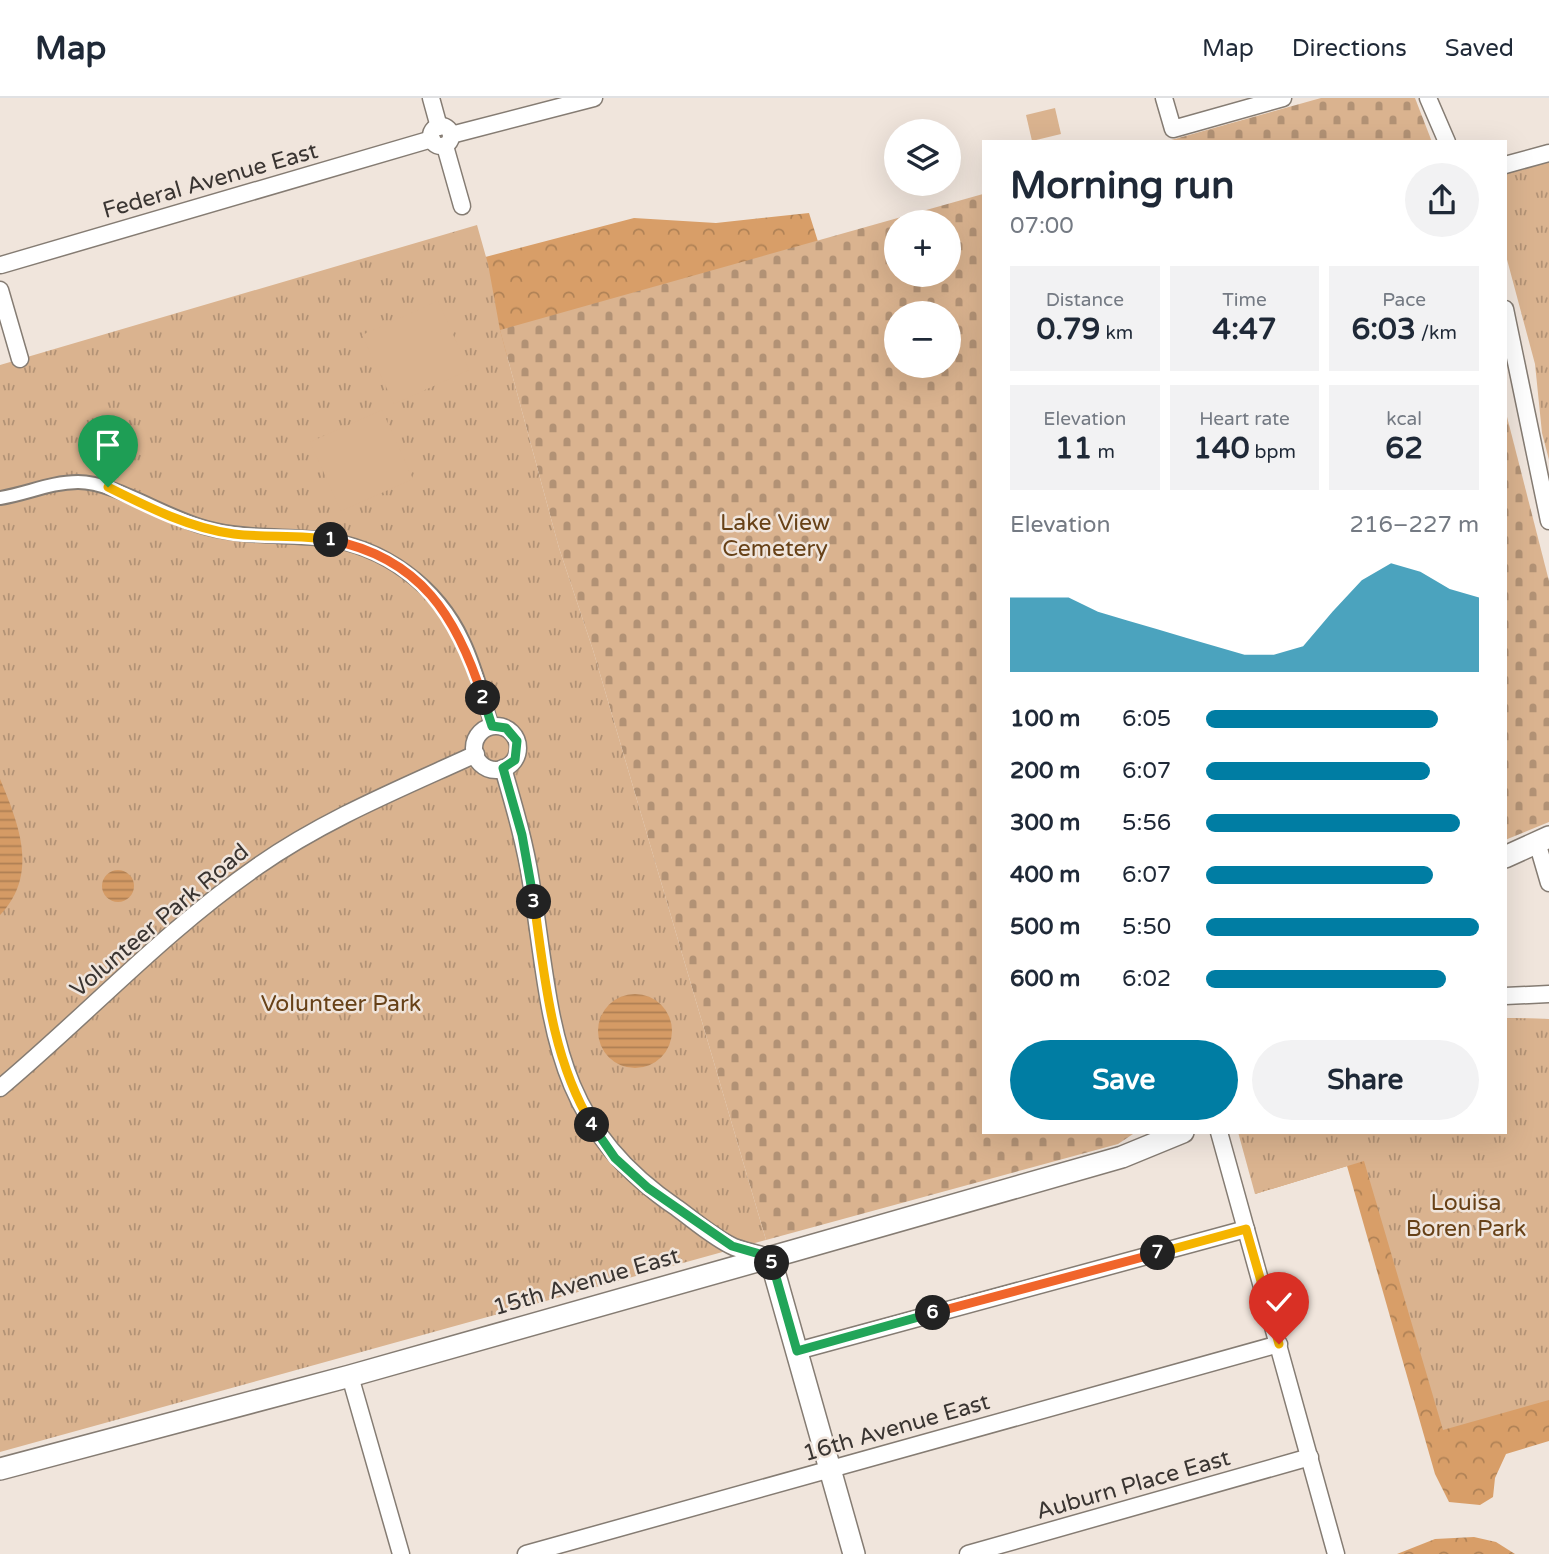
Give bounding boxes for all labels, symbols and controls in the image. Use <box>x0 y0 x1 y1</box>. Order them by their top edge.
text: Map <box>35 29 106 68</box>
text: Map <box>1202 34 1254 63</box>
text: Directions <box>1292 34 1407 63</box>
text: Saved <box>1445 34 1514 63</box>
map controls <box>884 119 961 378</box>
button: layers <box>884 119 961 196</box>
street label: Federal Avenue East <box>99 137 321 225</box>
text: Morning run <box>1010 163 1234 209</box>
button: share <box>1405 163 1479 237</box>
button: + <box>884 210 961 287</box>
text: 07:00 <box>1010 212 1074 240</box>
text: Distance <box>1046 289 1124 311</box>
text: Time <box>1222 289 1267 311</box>
text: Pace <box>1382 289 1426 311</box>
button: − <box>884 301 961 378</box>
text: 0.79 <box>1036 311 1100 348</box>
text: 4:47 <box>1212 311 1277 348</box>
text: 6:03 <box>1351 311 1416 348</box>
text: km <box>1100 322 1133 344</box>
text: /km <box>1416 322 1457 344</box>
text: Elevation <box>1043 408 1126 430</box>
text: Heart rate <box>1199 408 1290 430</box>
text: kcal <box>1386 408 1422 430</box>
pin <box>78 415 138 487</box>
icon: arrive <box>89 426 127 464</box>
text: 11 <box>1055 430 1092 467</box>
text: 140 <box>1193 430 1250 467</box>
text: 62 <box>1385 430 1423 467</box>
text: m <box>1092 441 1115 463</box>
text: bpm <box>1250 441 1296 463</box>
park label: Lake View Cemetery <box>720 509 830 563</box>
text: Elevation <box>1010 511 1111 539</box>
text: 216–227 m <box>1350 511 1479 539</box>
pin: 1 <box>314 522 348 558</box>
text: 1 <box>325 528 336 550</box>
pin: 2 <box>466 680 500 716</box>
text: 2 <box>477 686 488 708</box>
text: 100 m <box>1010 705 1080 733</box>
text: 6:05 <box>1122 705 1171 733</box>
text: 200 m <box>1010 757 1080 785</box>
text: 6:07 <box>1122 757 1171 785</box>
text: 300 m <box>1010 809 1080 837</box>
text: 5:56 <box>1122 809 1171 837</box>
street label: Volunteer Park Road <box>65 838 255 1004</box>
text: 400 m <box>1010 861 1080 889</box>
text: 6:07 <box>1122 861 1171 889</box>
pin: 3 <box>516 884 552 920</box>
text: 3 <box>528 890 539 912</box>
text: 500 m <box>1010 913 1080 941</box>
text: 5:50 <box>1122 913 1171 941</box>
text: 600 m <box>1010 965 1080 993</box>
text: 6:02 <box>1122 965 1171 993</box>
park label: Volunteer Park <box>261 990 421 1018</box>
button: Save <box>1010 1040 1238 1120</box>
button: Share <box>1252 1040 1479 1120</box>
pin: 4 <box>574 1108 610 1142</box>
text: 4 <box>586 1113 597 1135</box>
park label: Louisa Boren Park <box>1406 1189 1526 1243</box>
pin: 7 <box>1140 1236 1176 1270</box>
text: 7 <box>1152 1241 1163 1263</box>
street label: 15th Avenue East <box>490 1242 683 1322</box>
pin: 5 <box>754 1246 790 1280</box>
text: 5 <box>766 1251 777 1273</box>
pin <box>1249 1272 1309 1344</box>
icon: check <box>1260 1283 1298 1321</box>
pin: 6 <box>916 1296 950 1330</box>
text: 6 <box>927 1301 938 1323</box>
street label: 16th Avenue East <box>800 1388 993 1468</box>
street label: Auburn Place East <box>1033 1444 1234 1526</box>

